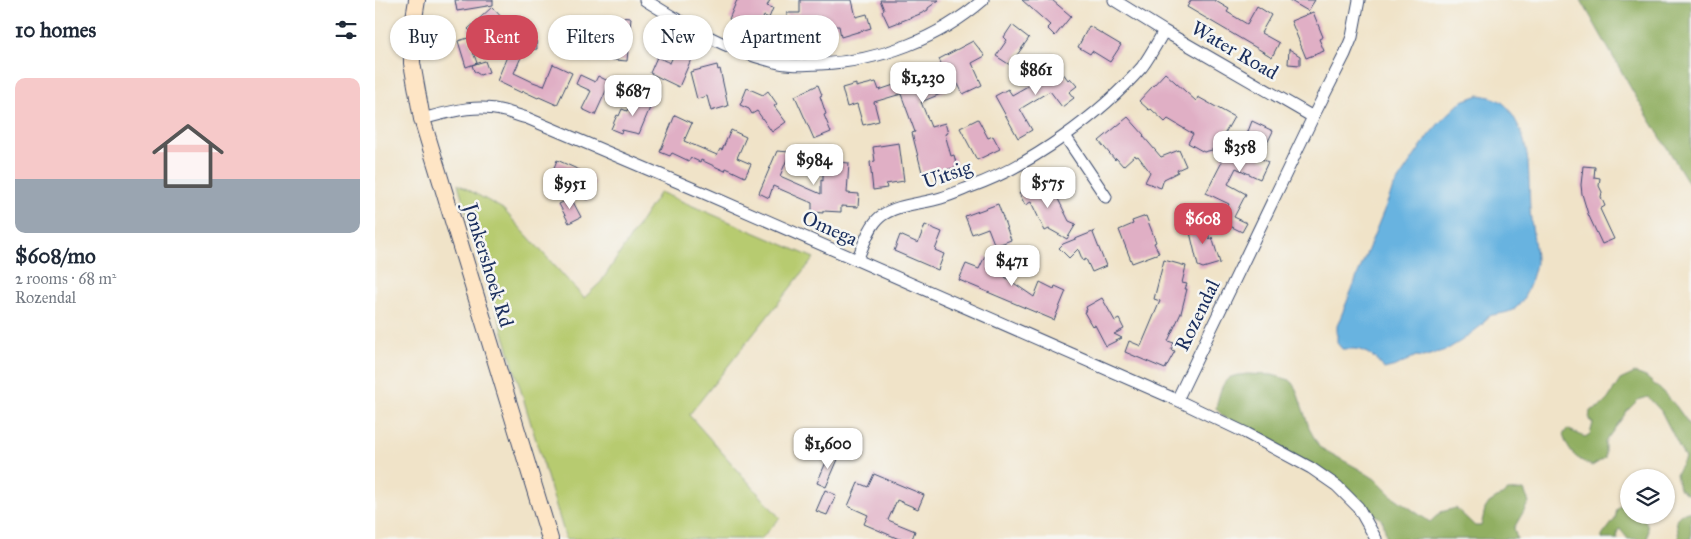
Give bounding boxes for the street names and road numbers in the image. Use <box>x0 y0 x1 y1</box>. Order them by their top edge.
street label: Water Road <box>1187 16 1283 84</box>
street label: Uitsig <box>919 154 976 194</box>
street label: Jonkershoek Rd <box>457 198 519 330</box>
street label: Omega <box>798 205 862 252</box>
street label: Rozendal <box>1169 275 1225 355</box>

